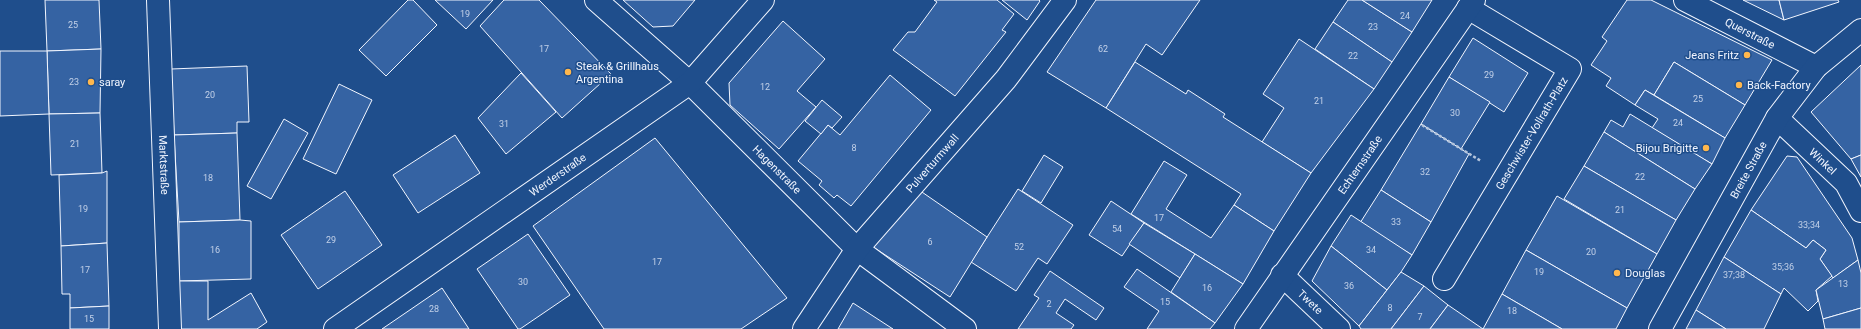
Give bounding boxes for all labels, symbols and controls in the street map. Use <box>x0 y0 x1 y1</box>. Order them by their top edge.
house number: 19 <box>460 9 470 19</box>
house number: 24 <box>1400 11 1410 21</box>
street label: Querstraße <box>1723 16 1777 52</box>
house number: 25 <box>68 20 78 30</box>
house number: 23 <box>1368 22 1378 32</box>
house number: 17 <box>539 44 549 54</box>
house number: 62 <box>1098 44 1108 54</box>
place label: Jeans Fritz <box>1685 49 1740 62</box>
marker: Jeans Fritz <box>1742 50 1752 60</box>
house number: 22 <box>1348 51 1358 61</box>
place label: Steak & Grillhaus Argentina <box>576 60 659 86</box>
marker: Steak & Grillhaus Argentina <box>563 67 573 77</box>
house number: 29 <box>1484 70 1494 80</box>
street label: Geschwister-Vollrath-Platz <box>1493 74 1571 192</box>
place label: saray <box>99 76 126 89</box>
house number: 23 <box>69 77 79 87</box>
marker: saray <box>86 77 96 87</box>
place label: Back-Factory <box>1747 79 1811 92</box>
marker: Back-Factory <box>1734 80 1744 90</box>
house number: 12 <box>760 82 770 92</box>
house number: 20 <box>205 90 215 100</box>
house number: 25 <box>1693 94 1703 104</box>
house number: 21 <box>1314 96 1324 106</box>
house number: 30 <box>1450 108 1460 118</box>
house number: 24 <box>1673 118 1683 128</box>
house number: 31 <box>499 119 509 129</box>
street label: Pulverturmwall <box>903 132 962 196</box>
street label: Echternstraße <box>1335 133 1385 197</box>
street label: Marktstraße <box>156 135 171 195</box>
house number: 21 <box>70 139 80 149</box>
street label: Breite Straße <box>1728 139 1770 201</box>
place label: Bijou Brigitte <box>1636 142 1698 155</box>
street label: Hagenstraße <box>750 143 804 197</box>
house number: 8 <box>851 143 857 153</box>
marker: Bijou Brigitte <box>1701 143 1711 153</box>
street label: Winkel <box>1806 146 1839 177</box>
street label: Werderstraße <box>527 151 589 199</box>
house number: 32 <box>1420 167 1430 177</box>
house number: 22 <box>1635 172 1645 182</box>
house number: 18 <box>203 173 213 183</box>
house number: 19 <box>78 204 88 214</box>
house number: 21 <box>1615 205 1625 215</box>
house number: 17 <box>1154 213 1164 223</box>
house number: 33 <box>1391 217 1401 227</box>
house number: 33;34 <box>1798 220 1820 230</box>
house number: 54 <box>1112 224 1122 234</box>
house number: 29 <box>326 235 336 245</box>
house number: 6 <box>927 237 933 247</box>
house number: 52 <box>1014 242 1024 252</box>
house number: 16 <box>210 245 220 255</box>
house number: 34 <box>1366 245 1376 255</box>
house number: 20 <box>1586 247 1596 257</box>
house number: 17 <box>652 257 662 267</box>
house number: 35;36 <box>1772 262 1794 272</box>
house number: 17 <box>80 265 90 275</box>
house number: 19 <box>1534 267 1544 277</box>
place label: Douglas <box>1625 267 1665 280</box>
marker: Douglas <box>1612 268 1622 278</box>
house number: 37;38 <box>1723 270 1745 280</box>
house number: 30 <box>518 277 528 287</box>
house number: 13 <box>1838 279 1848 289</box>
house number: 36 <box>1344 281 1354 291</box>
house number: 16 <box>1202 283 1212 293</box>
street label: Twete <box>1295 287 1325 317</box>
house number: 15 <box>1160 297 1170 307</box>
house number: 2 <box>1046 299 1052 309</box>
house number: 8 <box>1387 303 1393 313</box>
house number: 28 <box>429 304 439 314</box>
house number: 18 <box>1507 306 1517 316</box>
house number: 7 <box>1417 312 1423 322</box>
house number: 15 <box>84 314 94 324</box>

